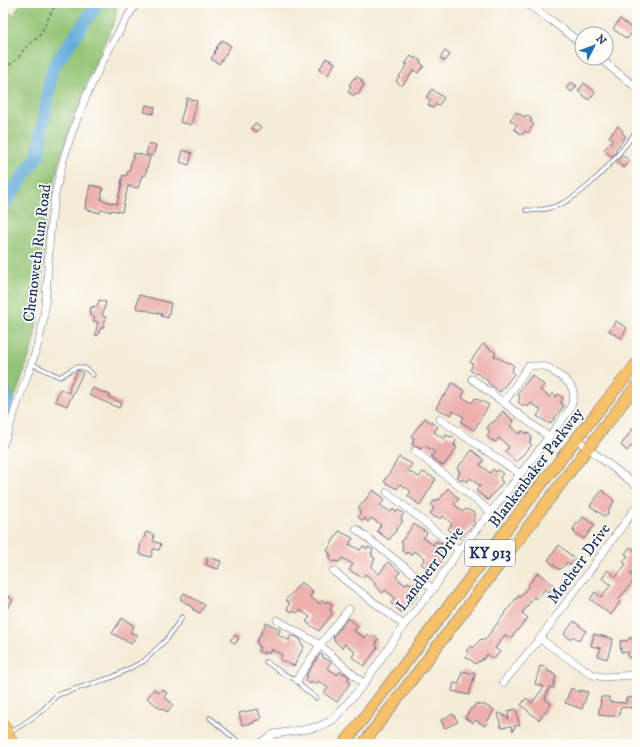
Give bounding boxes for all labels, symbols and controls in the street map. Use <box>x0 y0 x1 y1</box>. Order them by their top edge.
north arrow <box>574 26 614 66</box>
text: N <box>592 32 609 48</box>
street label: Chenoweth Run Road <box>19 183 55 323</box>
street label: Blankenbaker Parkway <box>484 403 588 532</box>
street label: Moeherr Drive <box>543 519 615 608</box>
street label: Landherr Drive <box>392 522 468 615</box>
road number: KY 913 <box>465 540 515 566</box>

